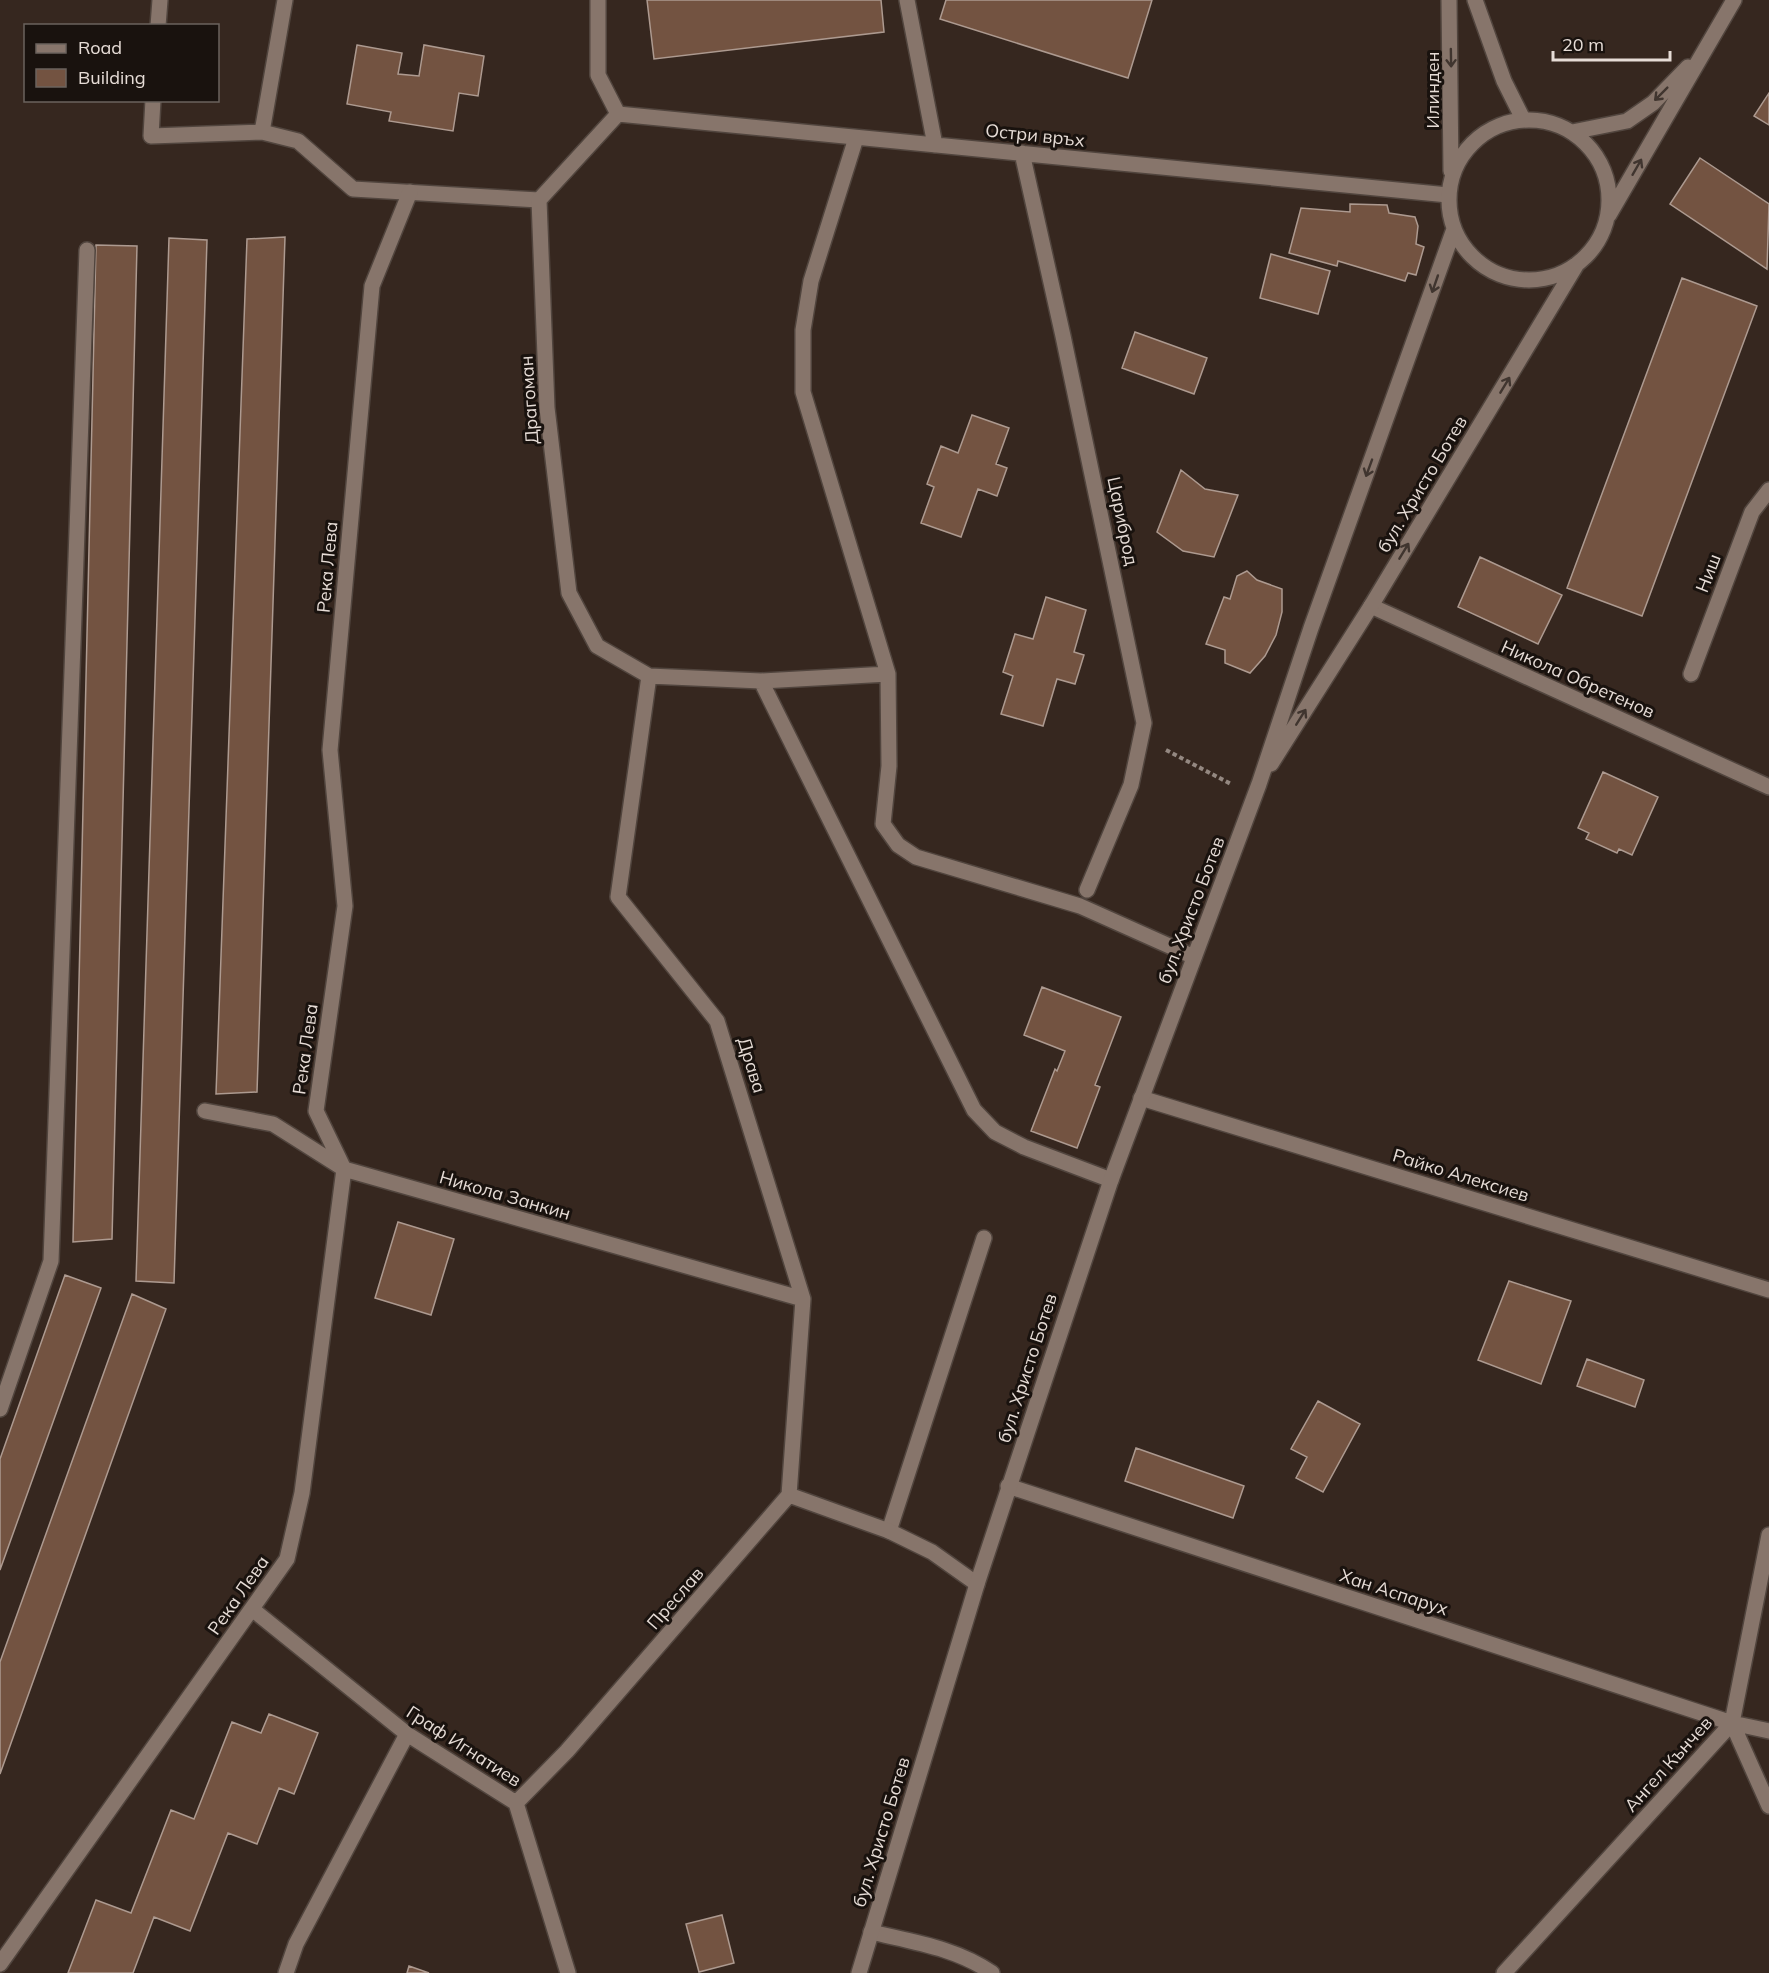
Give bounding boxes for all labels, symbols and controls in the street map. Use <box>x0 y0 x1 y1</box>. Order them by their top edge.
legend <box>24 24 219 102</box>
scale bar <box>1553 24 1670 62</box>
text: 20 m <box>1562 33 1604 56</box>
text: Road <box>78 36 122 59</box>
one-way arrow <box>1445 48 1457 68</box>
street label: Илинден <box>1421 51 1444 129</box>
text: Building <box>78 66 146 89</box>
one-way arrow <box>1654 87 1669 102</box>
street label: Остри връх <box>984 118 1086 152</box>
one-way arrow <box>1631 159 1643 176</box>
one-way arrow <box>1428 274 1439 293</box>
street label: Драгоман <box>514 355 544 445</box>
one-way arrow <box>1499 377 1511 394</box>
street label: бул. Христо Ботев <box>1372 411 1472 557</box>
one-way arrow <box>1363 458 1374 477</box>
street label: Цариброд <box>1102 475 1144 567</box>
street label: Река Лева <box>312 520 342 614</box>
one-way arrow <box>1398 543 1410 560</box>
street label: Ниш <box>1690 551 1726 595</box>
street label: Никола Обретенов <box>1498 635 1658 723</box>
one-way arrow <box>1296 709 1308 726</box>
street label: бул. Христо Ботев <box>1152 833 1230 987</box>
street label: Река Лева <box>287 1002 323 1096</box>
street label: Драва <box>733 1034 771 1096</box>
street label: Райко Алексиев <box>1390 1143 1532 1207</box>
street label: Никола Занкин <box>437 1165 573 1225</box>
street label: бул. Христо Ботев <box>992 1290 1062 1446</box>
street label: Река Лева <box>202 1551 274 1639</box>
street label: Преслав <box>642 1562 708 1634</box>
street label: Хан Аспарух <box>1337 1564 1451 1620</box>
street label: Граф Игнатиев <box>402 1700 526 1792</box>
street label: Ангел Кънчев <box>1619 1711 1717 1817</box>
street label: бул. Христо Ботев <box>847 1754 915 1910</box>

